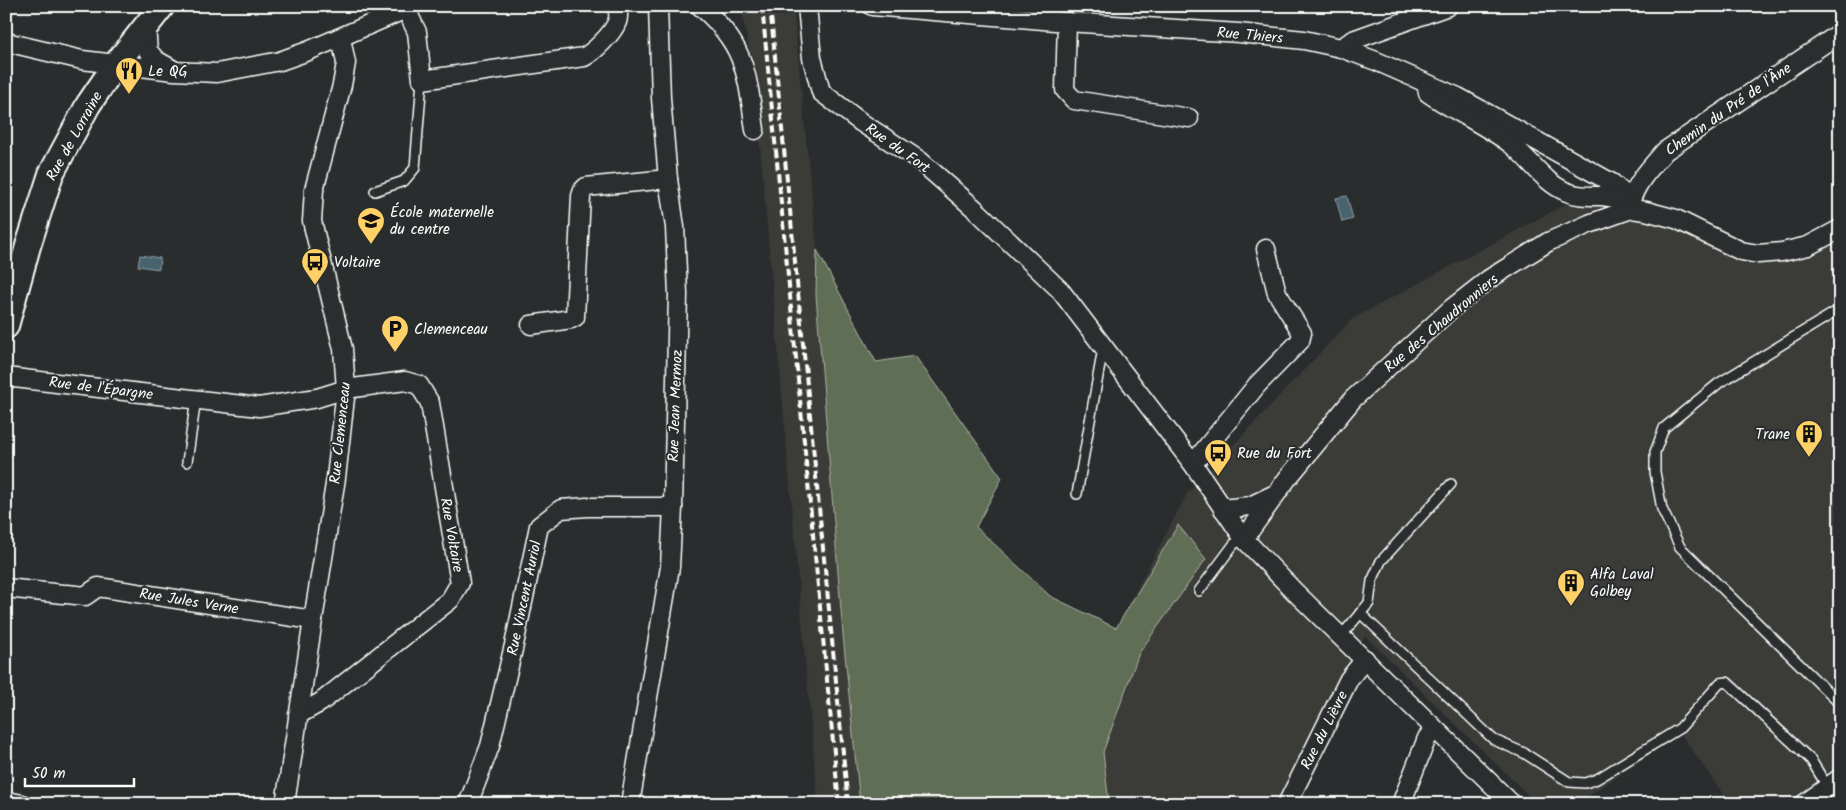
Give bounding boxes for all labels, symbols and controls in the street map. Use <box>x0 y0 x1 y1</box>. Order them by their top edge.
street label: Rue Thiers <box>1216 21 1285 51</box>
restaurant icon: Le QG <box>114 56 144 95</box>
street label: Chemin du Pré de l'Âne <box>1660 57 1797 163</box>
place label: Le QG <box>148 60 188 84</box>
street label: Rue de Lorraine <box>40 87 110 186</box>
street label: Rue du Fort <box>860 118 935 180</box>
place label: École maternelle du centre <box>390 201 494 242</box>
school or university icon: École maternelle du centre <box>356 206 386 245</box>
bus stop icon: Voltaire <box>300 247 330 286</box>
place label: Voltaire <box>334 251 381 275</box>
street label: Rue des Chaudronniers <box>1379 268 1505 379</box>
parking icon: Clemenceau <box>380 314 410 353</box>
place label: Clemenceau <box>414 318 488 342</box>
street label: Rue Jean Mermoz <box>662 349 690 463</box>
street label: Rue de l'Épargne <box>47 371 155 407</box>
street label: Rue Clemenceau <box>324 381 358 485</box>
building icon: Trane <box>1794 419 1824 458</box>
place label: Trane <box>1755 423 1790 447</box>
bus stop icon: Rue du Fort <box>1203 438 1233 477</box>
place label: Rue du Fort <box>1237 442 1312 466</box>
street label: Rue Voltaire <box>433 496 469 575</box>
street label: Rue Vincent Auriol <box>501 538 549 658</box>
place label: Alfa Laval Golbey <box>1590 563 1654 604</box>
building icon: Alfa Laval Golbey <box>1556 568 1586 607</box>
street label: Rue Jules Verne <box>137 582 240 622</box>
street label: Rue du Lièvre <box>1295 687 1355 774</box>
scale bar <box>25 755 134 787</box>
text: 50 m <box>32 762 66 786</box>

